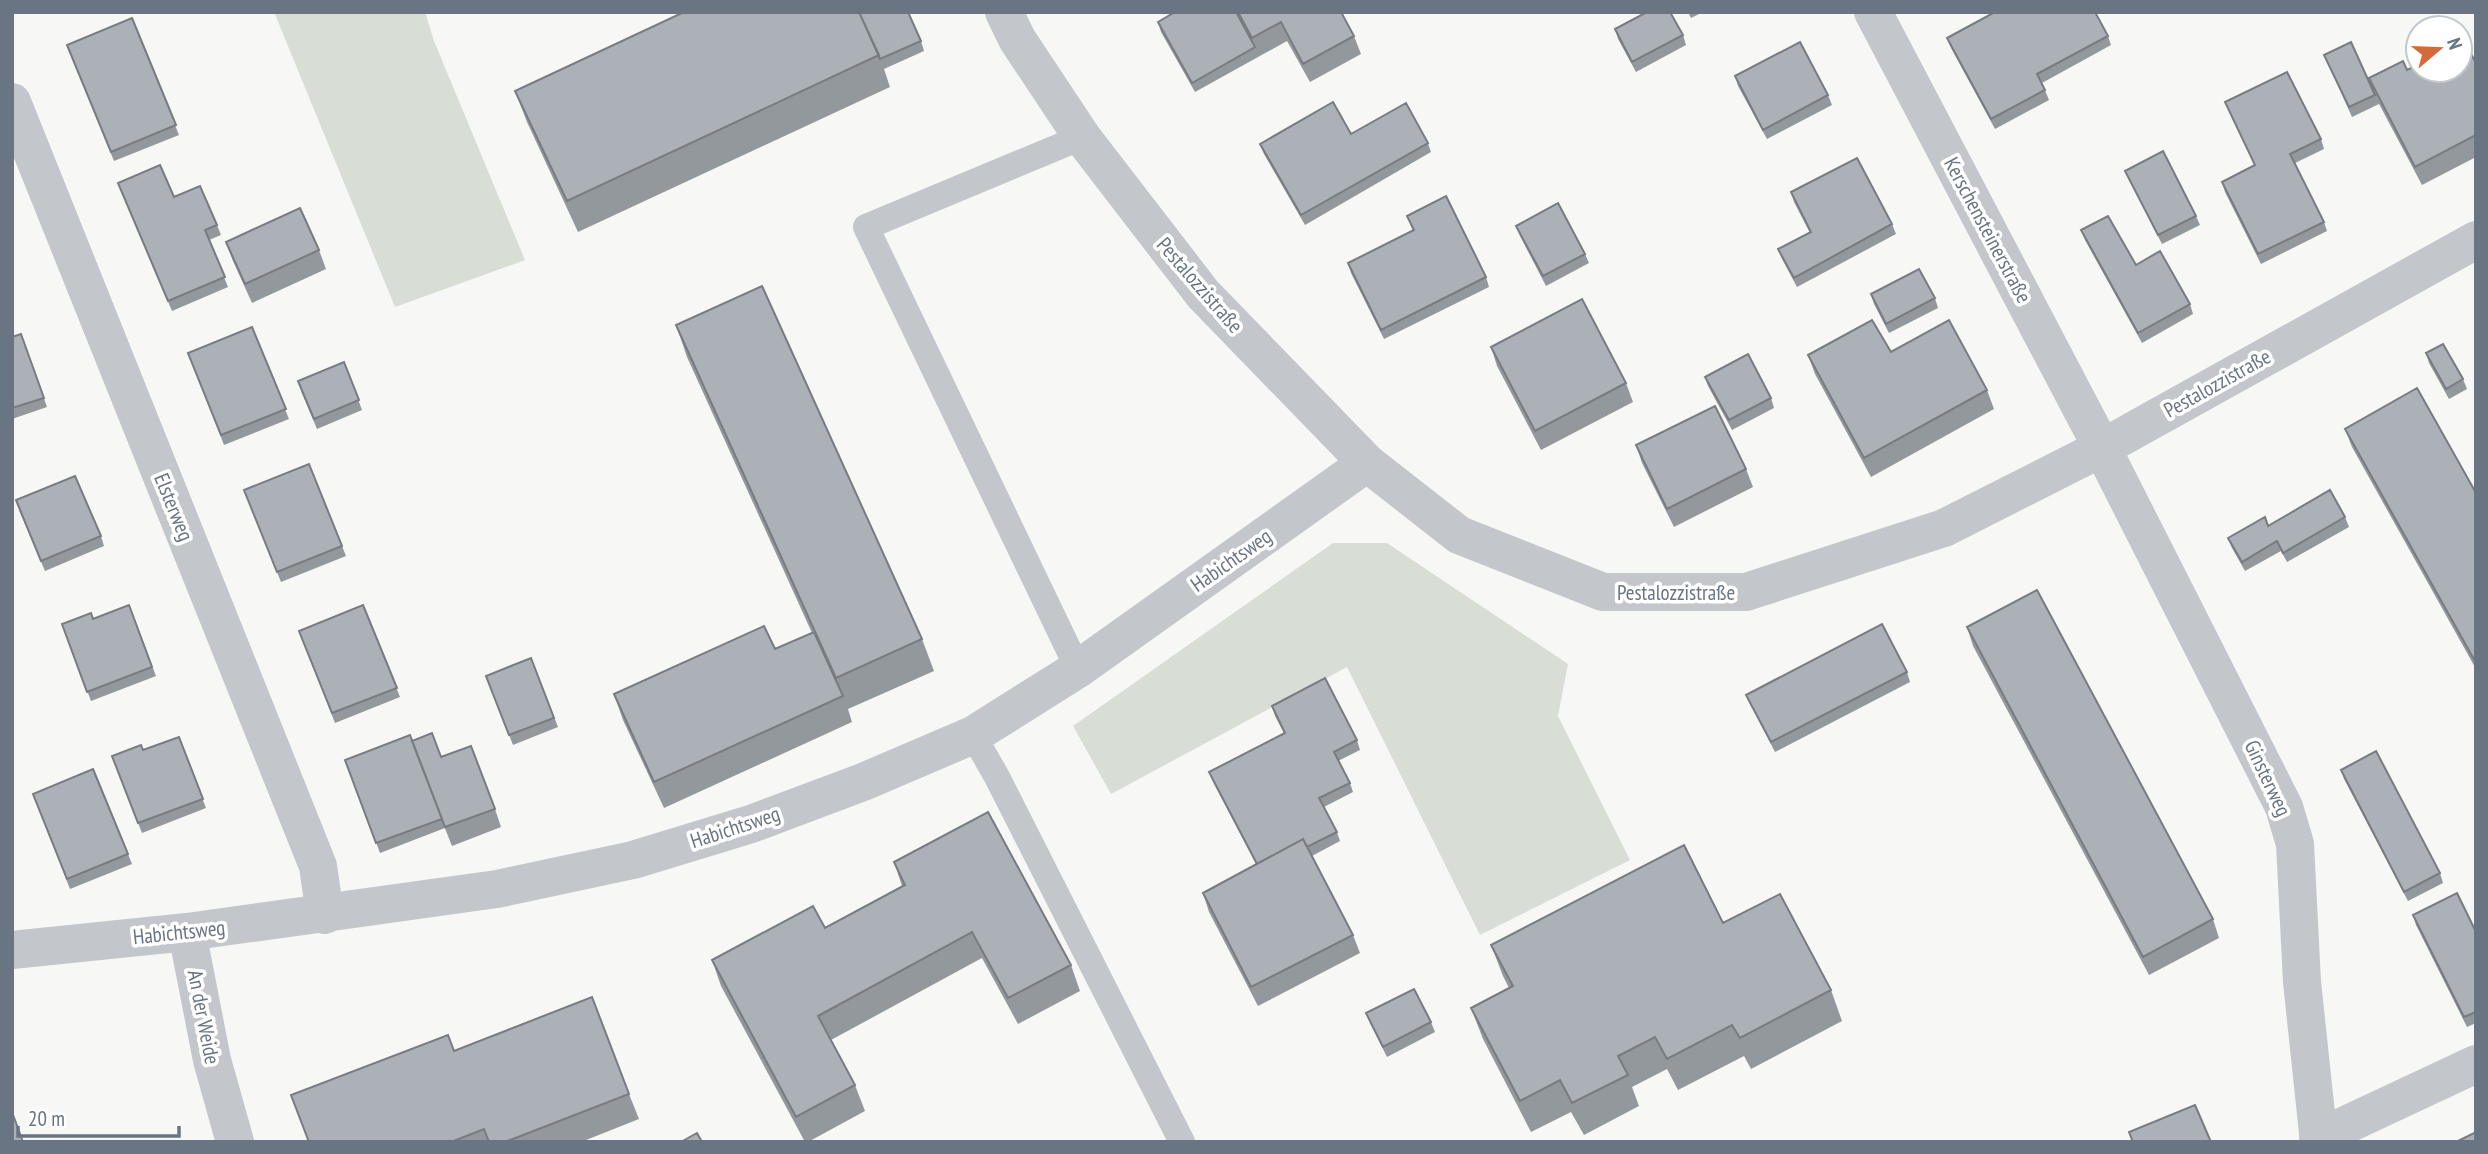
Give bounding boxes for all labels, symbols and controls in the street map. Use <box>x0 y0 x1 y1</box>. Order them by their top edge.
north arrow <box>2404 14 2474 84</box>
text: N <box>2442 35 2468 52</box>
street label: Kerschensteinerstraße <box>1938 152 2038 308</box>
street label: Pestalozzistraße <box>1151 232 1249 338</box>
street label: Pestalozzistraße <box>2159 343 2275 423</box>
street label: Elsterweg <box>148 469 200 545</box>
street label: Habichtsweg <box>1185 522 1277 598</box>
street label: Pestalozzistraße <box>1617 579 1735 606</box>
street label: Ginsterweg <box>2239 736 2297 820</box>
street label: Habichtsweg <box>687 800 783 854</box>
street label: Habichtsweg <box>131 914 227 950</box>
street label: An der Weide <box>182 968 226 1066</box>
scale bar <box>18 1094 178 1138</box>
text: 20 m <box>28 1105 65 1132</box>

